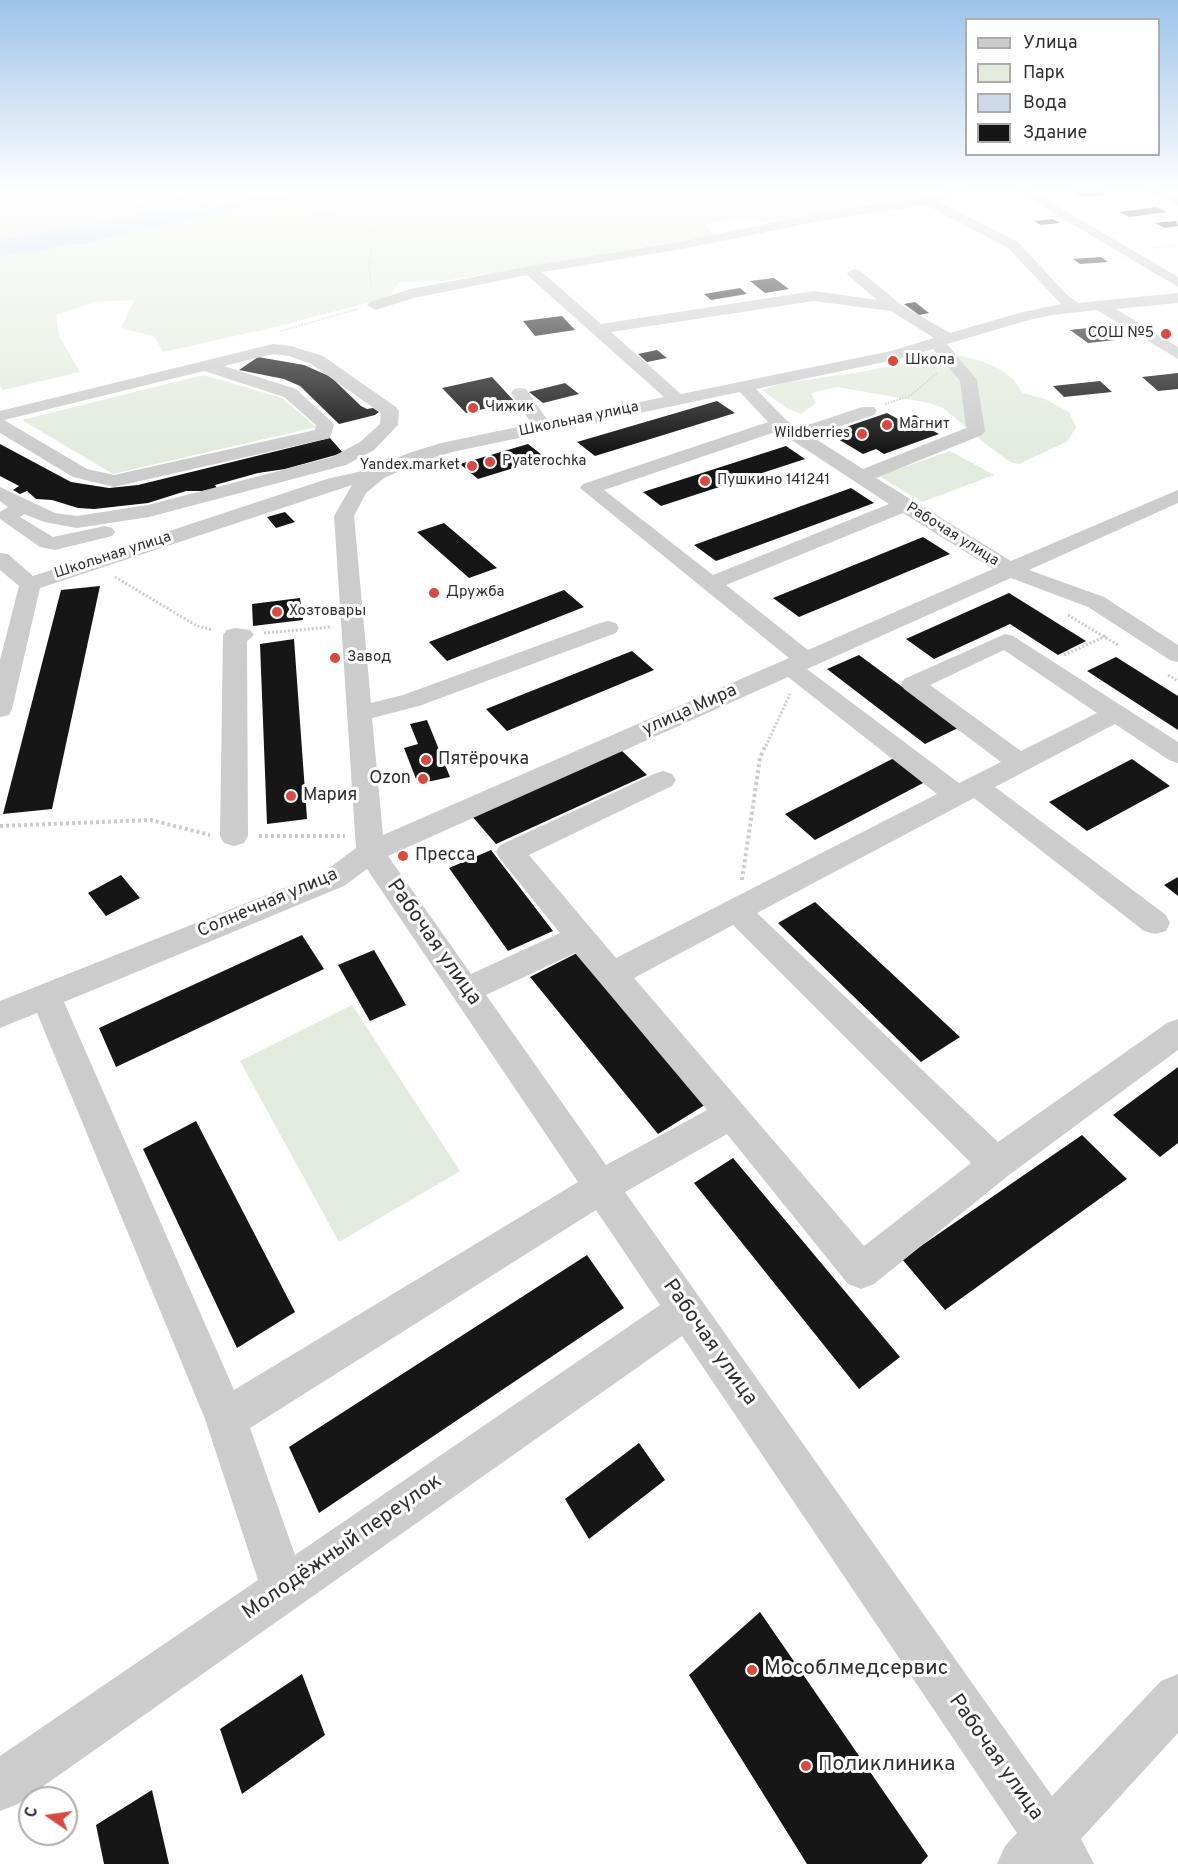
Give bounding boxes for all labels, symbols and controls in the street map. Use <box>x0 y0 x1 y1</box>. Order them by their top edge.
legend <box>965 18 1160 156</box>
text: Улица <box>1023 32 1077 55</box>
text: Парк <box>1023 62 1065 85</box>
text: Вода <box>1023 92 1067 115</box>
text: Здание <box>1023 122 1087 145</box>
place label: СОШ №5 <box>1088 325 1154 343</box>
marker: СОШ №5 <box>1159 327 1173 341</box>
place label: Школа <box>905 352 955 370</box>
marker: Школа <box>886 354 900 368</box>
place label: Чижик <box>485 399 534 417</box>
street label: Школьная улица <box>518 399 640 441</box>
marker: Чижик <box>466 401 480 415</box>
place label: Магнит <box>899 416 950 434</box>
marker: Магнит <box>880 418 894 432</box>
place label: Wildberries <box>774 425 850 443</box>
marker: Wildberries <box>855 427 869 441</box>
place label: Pyaterochka <box>502 453 586 471</box>
marker: Pyaterochka <box>483 455 497 469</box>
place label: Yandex.market <box>360 457 460 475</box>
marker: Yandex.market <box>465 459 479 473</box>
place label: Пушкино 141241 <box>717 472 830 490</box>
marker: Пушкино 141241 <box>698 474 712 488</box>
street label: Рабочая улица <box>902 499 1002 571</box>
street label: Школьная улица <box>52 529 174 583</box>
place label: Дружба <box>446 584 505 602</box>
marker: Дружба <box>427 586 441 600</box>
place label: Хозтовары <box>289 603 366 621</box>
marker: Хозтовары <box>270 605 284 619</box>
place label: Завод <box>347 649 391 667</box>
marker: Завод <box>328 651 342 665</box>
street label: улица Мира <box>640 681 740 741</box>
place label: Пятёрочка <box>438 749 529 771</box>
marker: Пятёрочка <box>419 753 433 767</box>
place label: Ozon <box>369 768 411 790</box>
marker: Ozon <box>416 772 430 786</box>
place label: Мария <box>303 785 357 807</box>
marker: Мария <box>284 789 298 803</box>
place label: Пресса <box>415 845 475 867</box>
marker: Пресса <box>396 849 410 863</box>
street label: Солнечная улица <box>195 865 341 943</box>
street label: Рабочая улица <box>380 875 486 1011</box>
street label: Рабочая улица <box>656 1275 762 1411</box>
street label: Молодёжный переулок <box>238 1470 448 1626</box>
place label: Мособлмедсервис <box>764 1657 948 1683</box>
marker: Мособлмедсервис <box>745 1663 759 1677</box>
street label: Рабочая улица <box>942 1690 1048 1826</box>
place label: Поликлиника <box>818 1753 955 1779</box>
marker: Поликлиника <box>799 1759 813 1773</box>
north arrow <box>18 1786 78 1846</box>
text: С <box>22 1805 43 1820</box>

